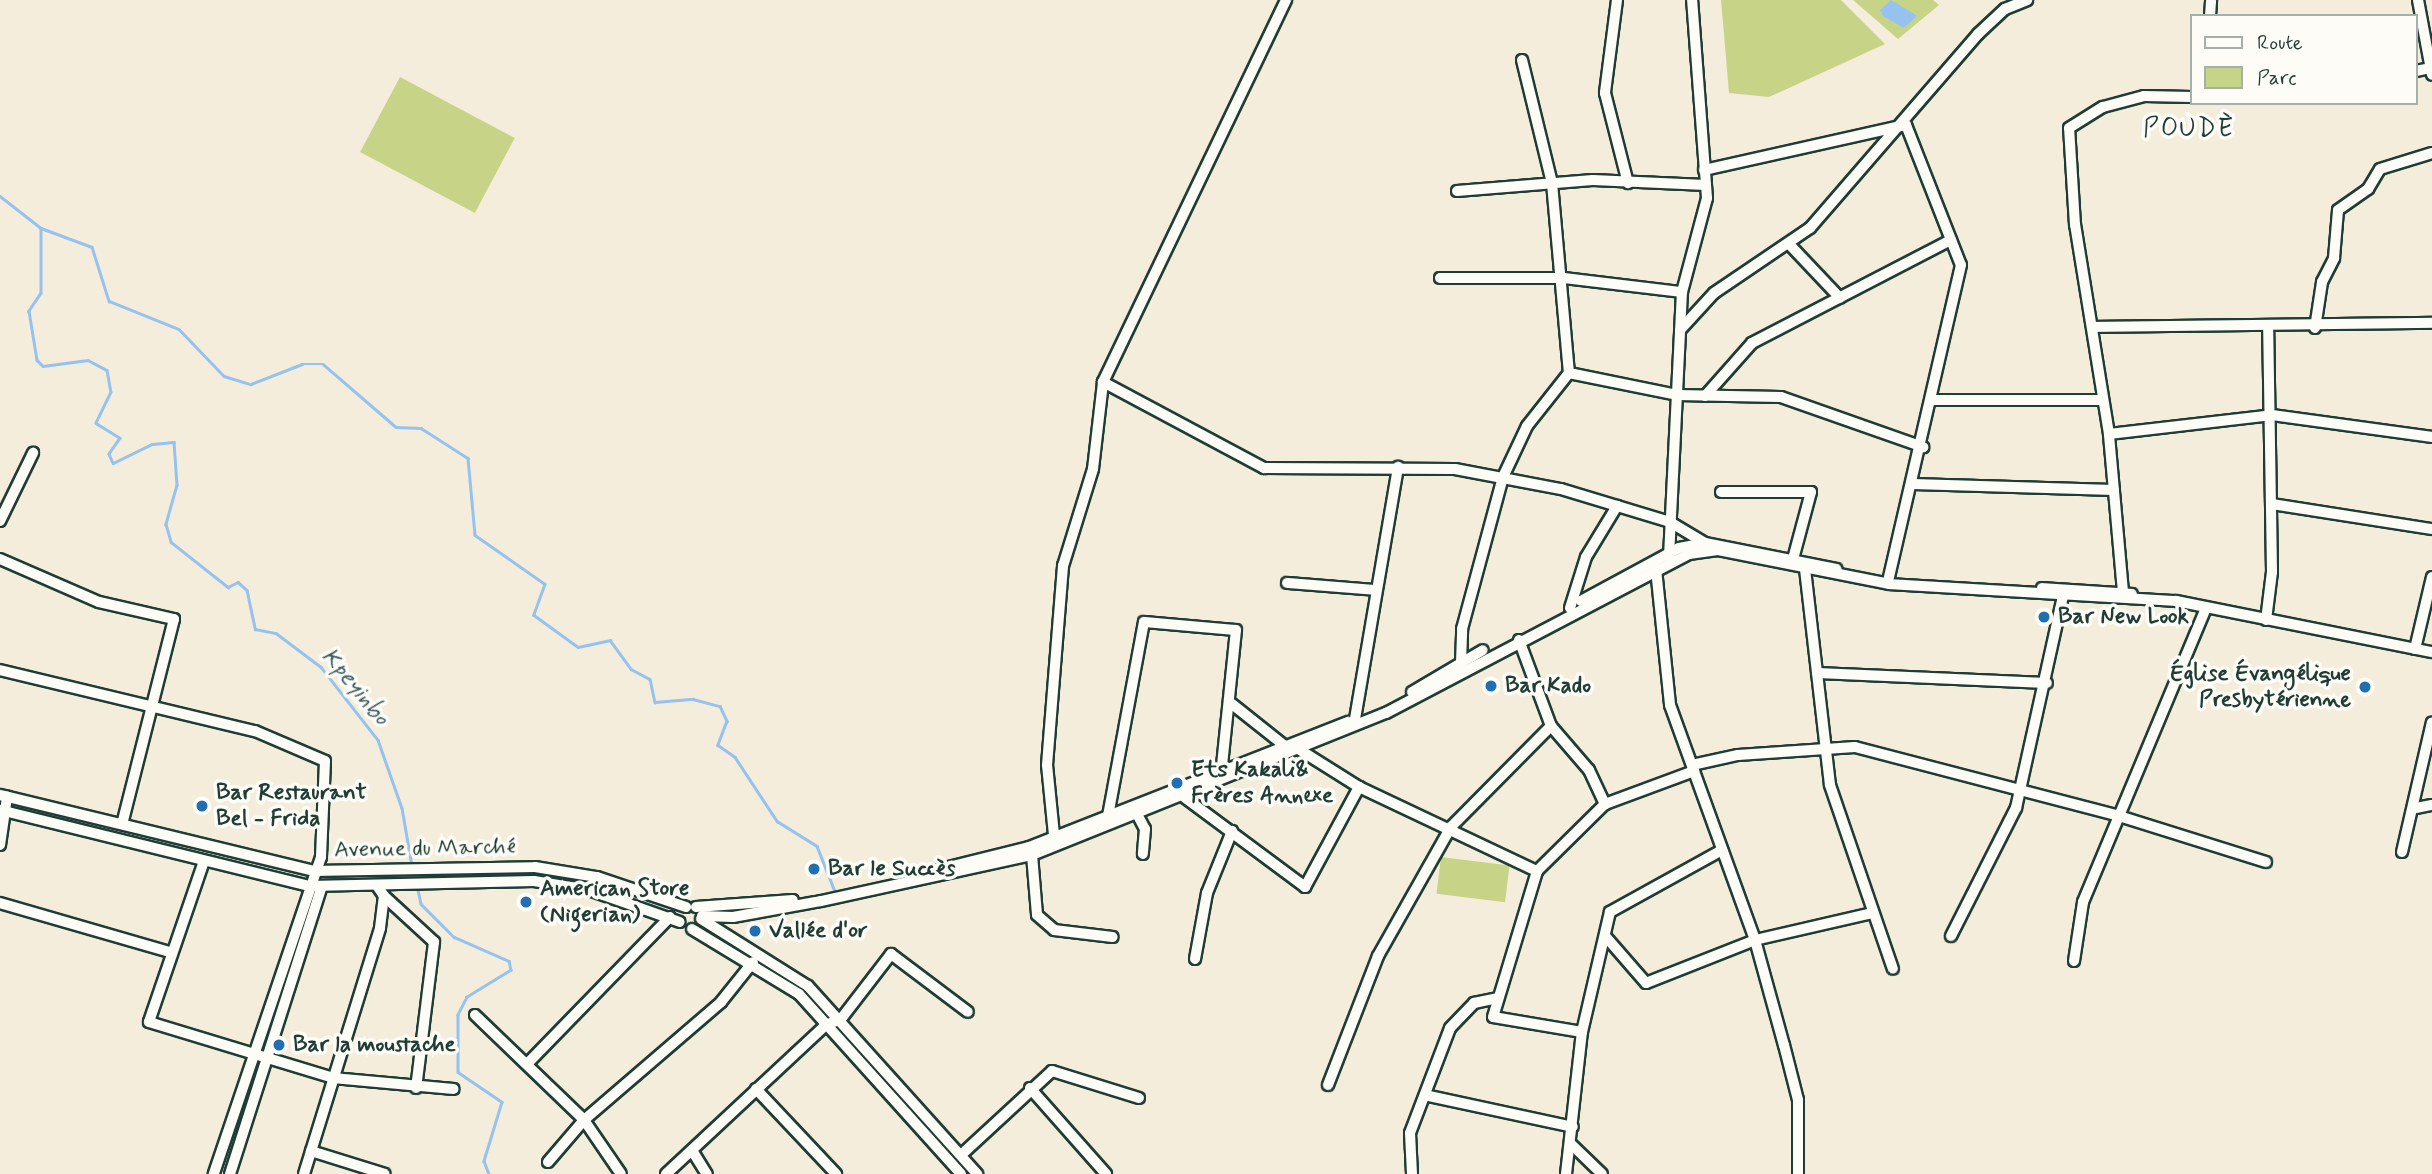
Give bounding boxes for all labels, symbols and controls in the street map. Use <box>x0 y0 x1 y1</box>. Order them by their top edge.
legend <box>2190 14 2418 105</box>
text: Route <box>2257 29 2303 57</box>
text: Parc <box>2257 64 2297 92</box>
district label: POUDÈ <box>2144 114 2234 146</box>
place label: Bar New Look <box>2058 603 2193 631</box>
marker: Bar New Look <box>2036 609 2052 625</box>
water label: Kpeyinbo <box>315 643 395 731</box>
place label: Église Évangélique Presbytérienne <box>2170 660 2351 714</box>
place label: Bar Kado <box>1505 672 1596 700</box>
marker: Bar Kado <box>1483 678 1499 694</box>
marker: Église Évangélique Presbytérienne <box>2357 679 2373 695</box>
place label: Ets Kakali& Frères Annexe <box>1191 756 1329 810</box>
marker: Ets Kakali& Frères Annexe <box>1169 775 1185 791</box>
place label: Bar Restaurant Bel - Frida <box>216 779 365 833</box>
marker: Bar Restaurant Bel - Frida <box>194 798 210 814</box>
street label: Avenue du Marché <box>335 834 515 864</box>
place label: Bar le Succès <box>828 855 954 883</box>
marker: Bar le Succès <box>806 861 822 877</box>
place label: American Store (Nigerian) <box>540 875 689 929</box>
marker: American Store (Nigerian) <box>518 894 534 910</box>
place label: Vallée d'or <box>769 917 868 945</box>
marker: Vallée d'or <box>747 923 763 939</box>
place label: Bar la moustache <box>293 1031 456 1059</box>
marker: Bar la moustache <box>271 1037 287 1053</box>

